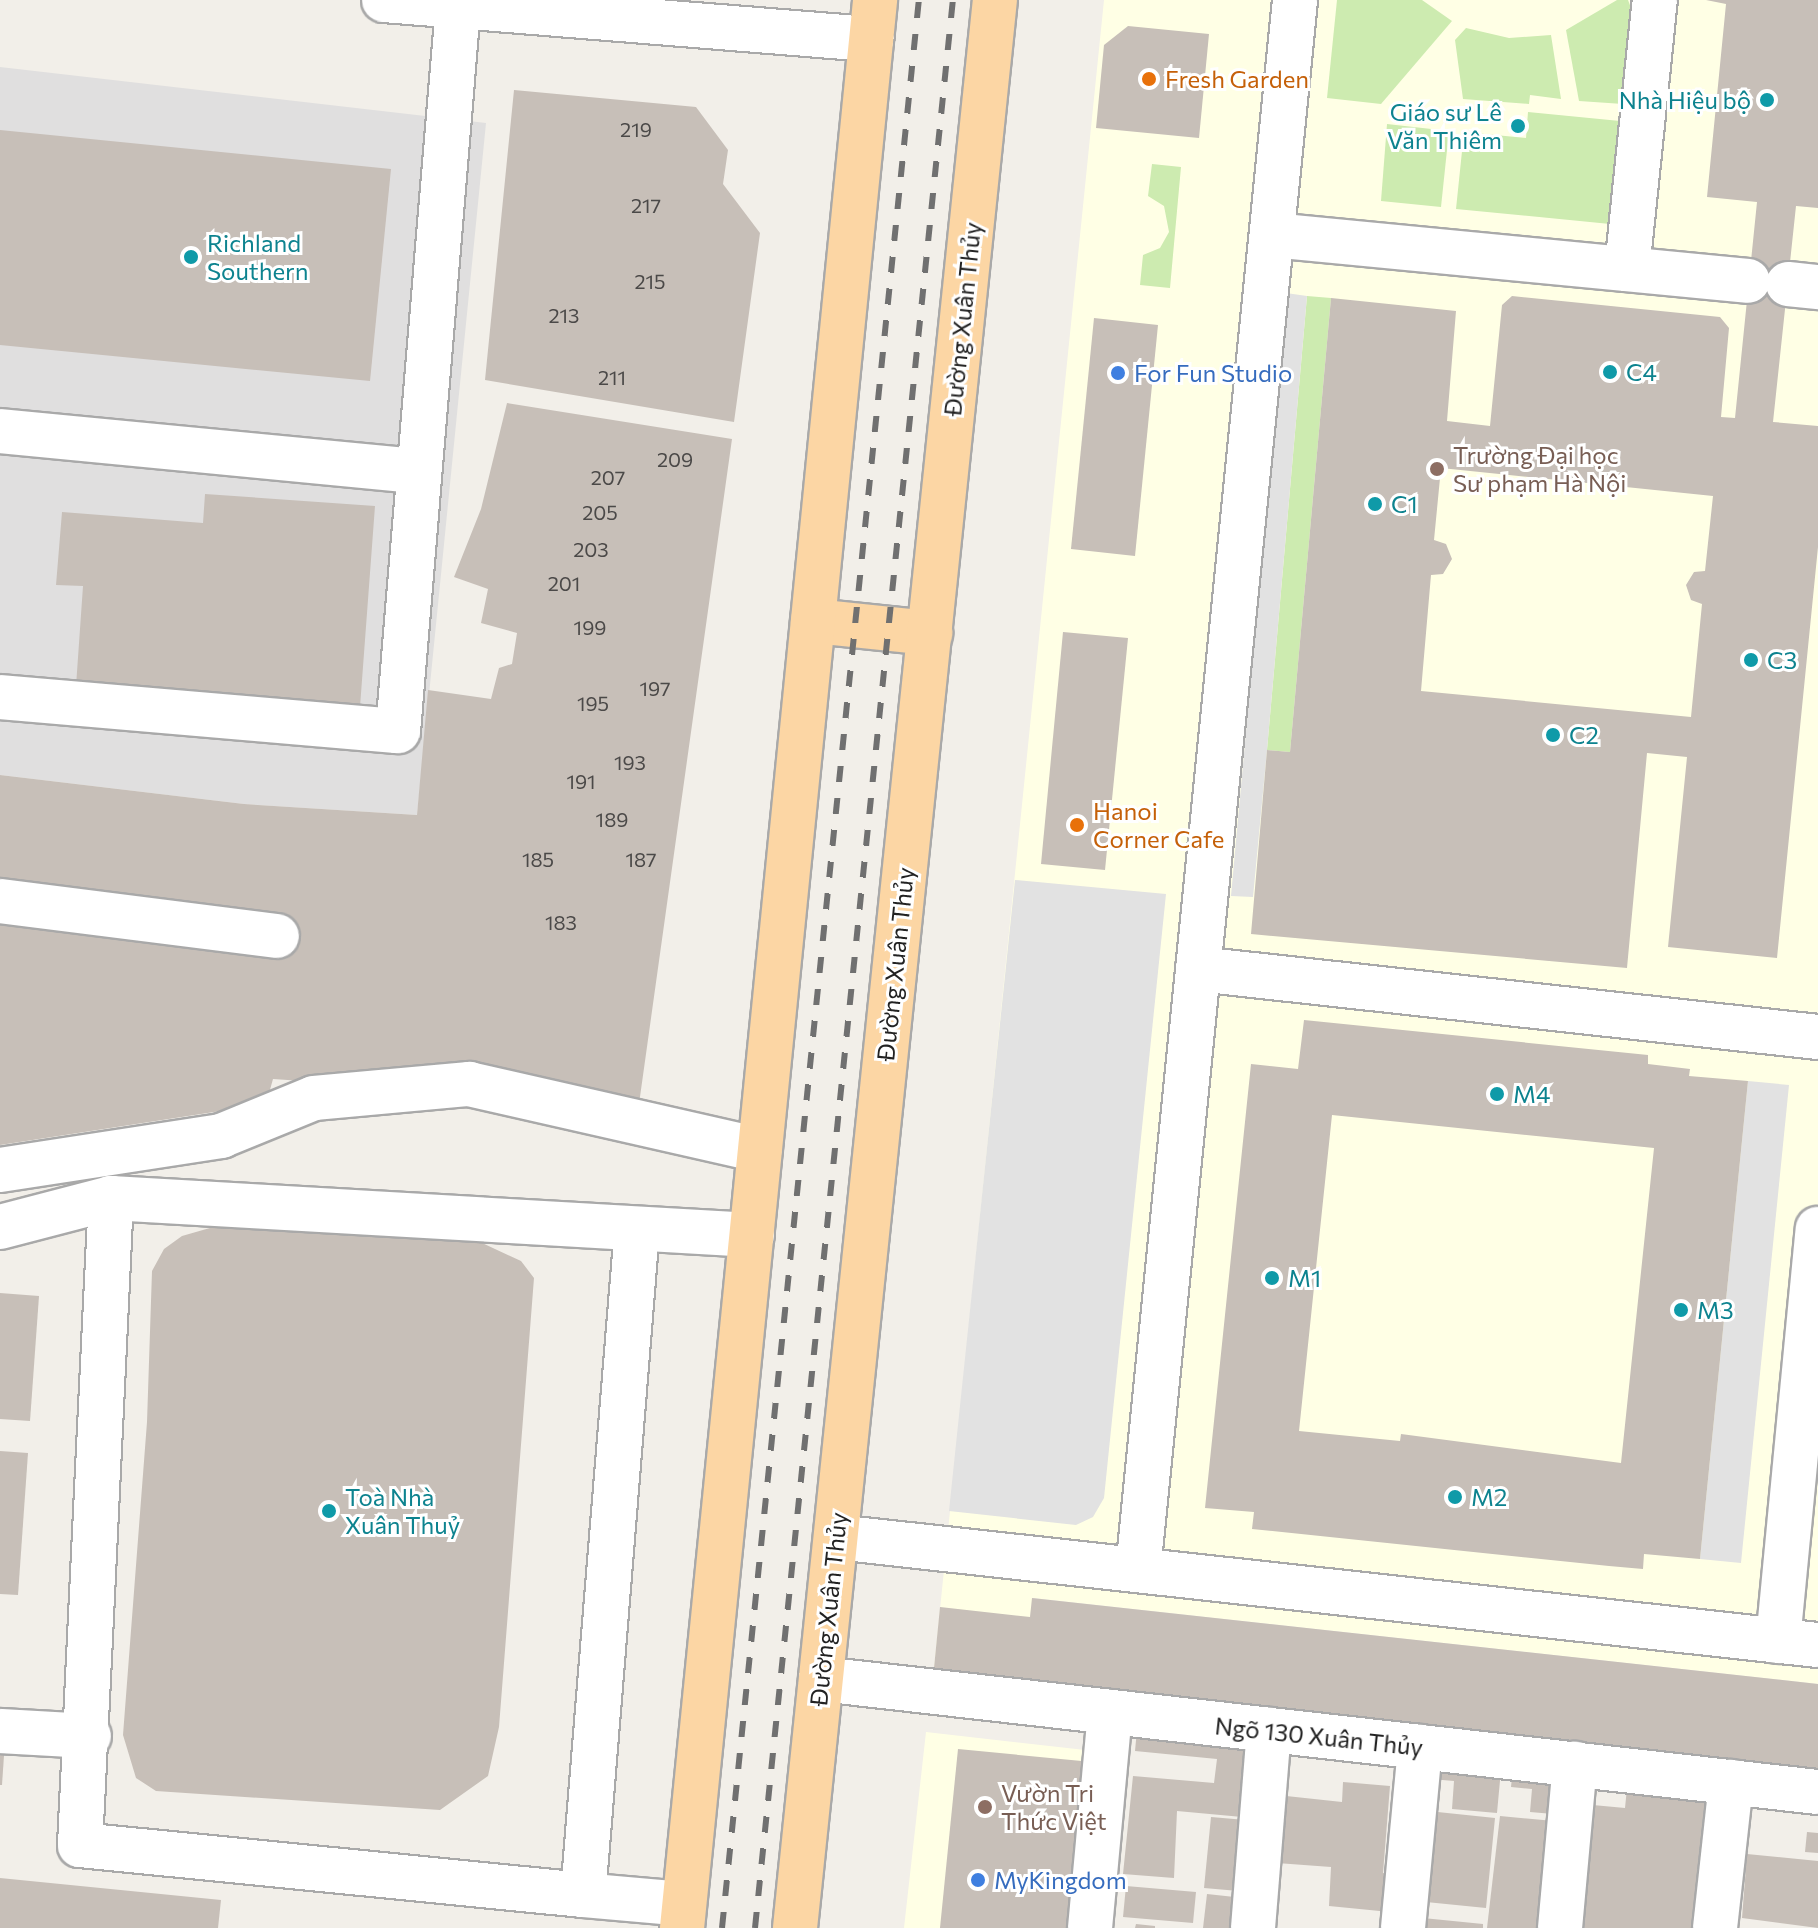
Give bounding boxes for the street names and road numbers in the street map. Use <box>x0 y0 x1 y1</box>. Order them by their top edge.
street label: Đường Xuân Thủy <box>938 221 986 417</box>
street label: Đường Xuân Thủy <box>871 866 919 1062</box>
street label: Đường Xuân Thủy <box>804 1511 852 1707</box>
street label: Ngõ 130 Xuân Thủy <box>1213 1711 1425 1761</box>

